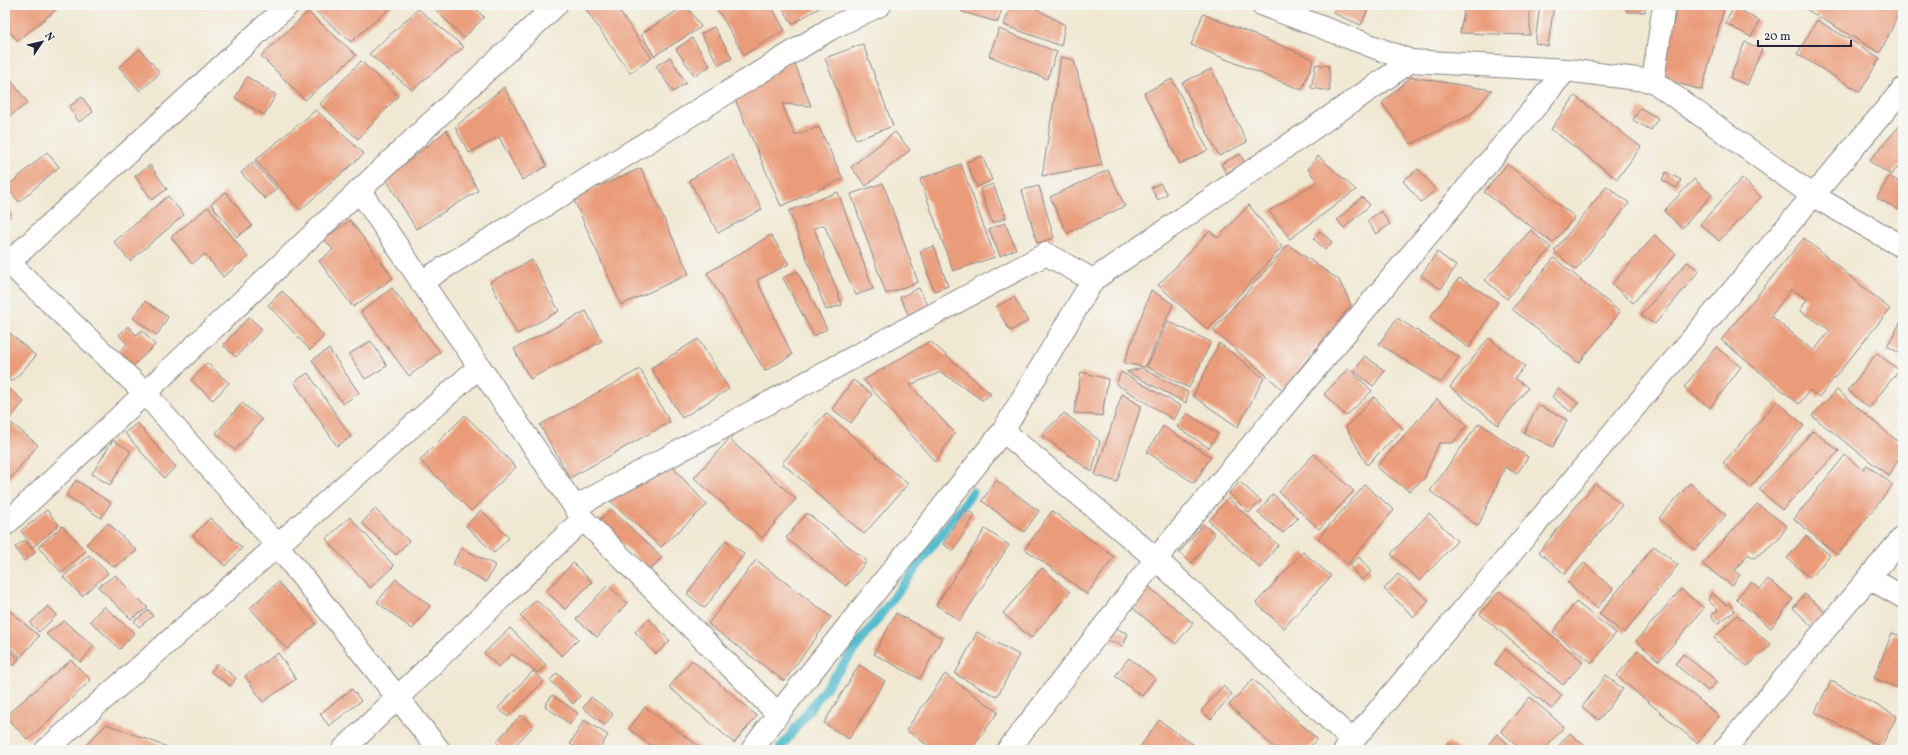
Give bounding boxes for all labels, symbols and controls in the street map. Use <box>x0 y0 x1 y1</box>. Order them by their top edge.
north arrow <box>22 22 62 62</box>
scale bar <box>1758 22 1851 48</box>
text: 20 m <box>1764 29 1791 45</box>
text: N <box>41 30 57 45</box>

